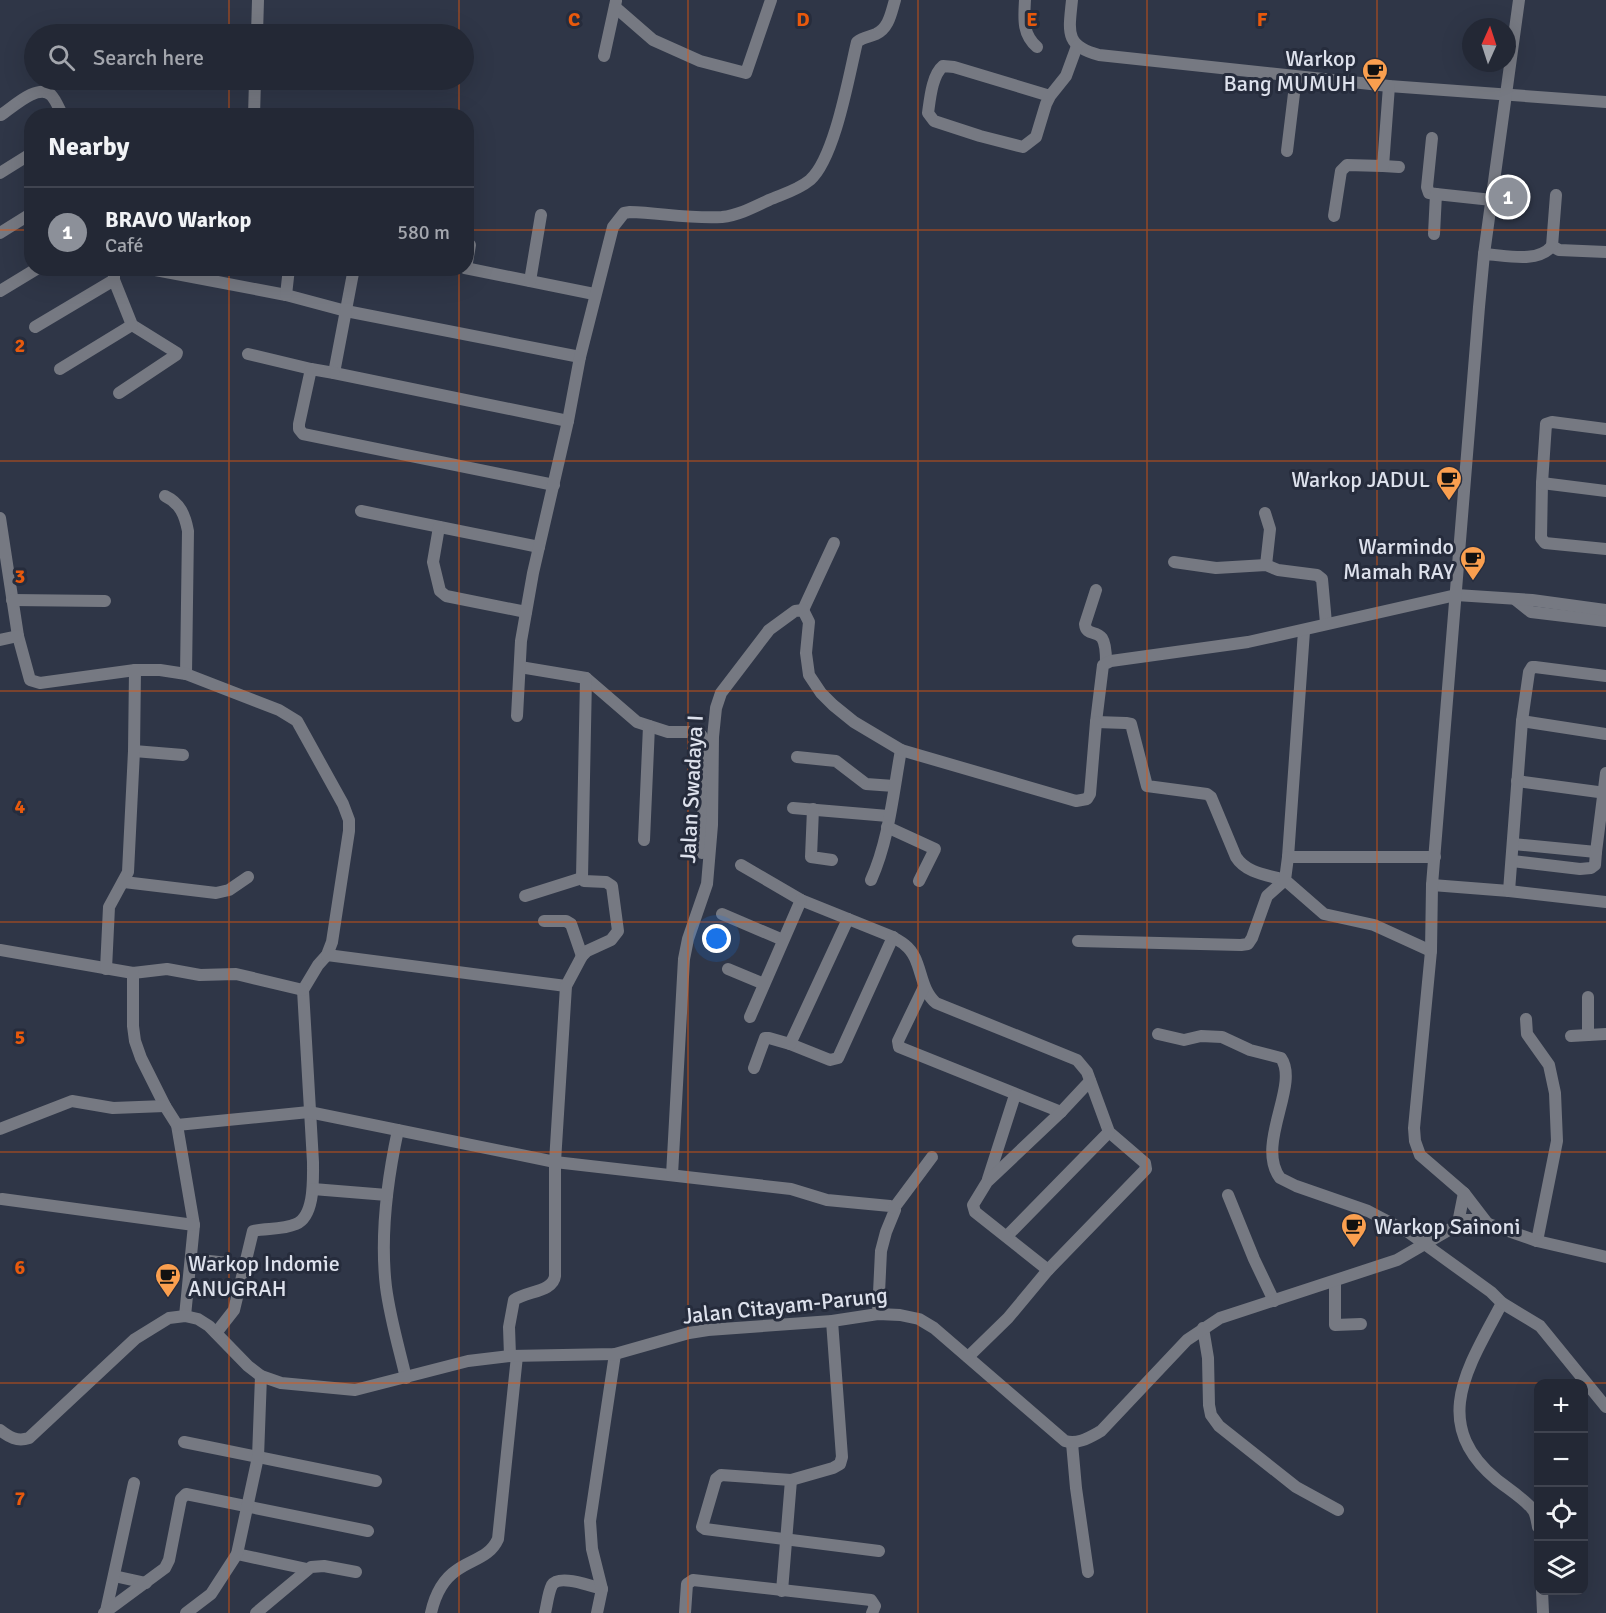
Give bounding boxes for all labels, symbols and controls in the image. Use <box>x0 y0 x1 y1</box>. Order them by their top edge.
text: C <box>568 7 580 32</box>
text: D <box>796 7 810 32</box>
text: E <box>1026 7 1038 32</box>
text: F <box>1257 7 1268 32</box>
north arrow <box>1462 18 1516 72</box>
search box <box>24 24 474 90</box>
icon: search <box>45 41 78 74</box>
text: Search here <box>93 44 204 71</box>
place label: Warkop Bang MUMUH <box>1224 45 1356 97</box>
cafe icon: Warkop Bang MUMUH <box>1360 56 1390 94</box>
text: Nearby <box>48 131 129 163</box>
pin: 1 <box>1488 174 1528 220</box>
text: BRAVO Warkop <box>105 206 251 233</box>
text: 1 <box>62 220 73 245</box>
text: 580 m <box>397 220 450 245</box>
text: Café <box>105 233 144 258</box>
text: 2 <box>15 333 25 358</box>
cafe icon: Warkop JADUL <box>1434 464 1464 502</box>
place label: Warkop JADUL <box>1291 466 1430 493</box>
place label: Warmindo Mamah RAY <box>1343 533 1454 585</box>
cafe icon: Warmindo Mamah RAY <box>1458 544 1488 582</box>
text: 3 <box>15 564 25 589</box>
street label: Jalan Swadaya I <box>674 714 709 864</box>
text: 4 <box>15 794 26 819</box>
your location <box>702 924 731 953</box>
text: 5 <box>15 1025 25 1050</box>
cafe icon: Warkop Sainoni <box>1339 1211 1369 1249</box>
place label: Warkop Sainoni <box>1374 1213 1520 1240</box>
place label: Warkop Indomie ANUGRAH <box>188 1250 340 1302</box>
text: 6 <box>15 1255 26 1280</box>
cafe icon: Warkop Indomie ANUGRAH <box>153 1261 183 1299</box>
street label: Jalan Citayam-Parung <box>681 1281 889 1330</box>
map controls <box>1534 1379 1588 1595</box>
button: + <box>1534 1379 1588 1433</box>
button: − <box>1534 1433 1588 1487</box>
text: 7 <box>15 1486 26 1511</box>
button: locate <box>1534 1487 1588 1541</box>
button: layers <box>1534 1541 1588 1595</box>

